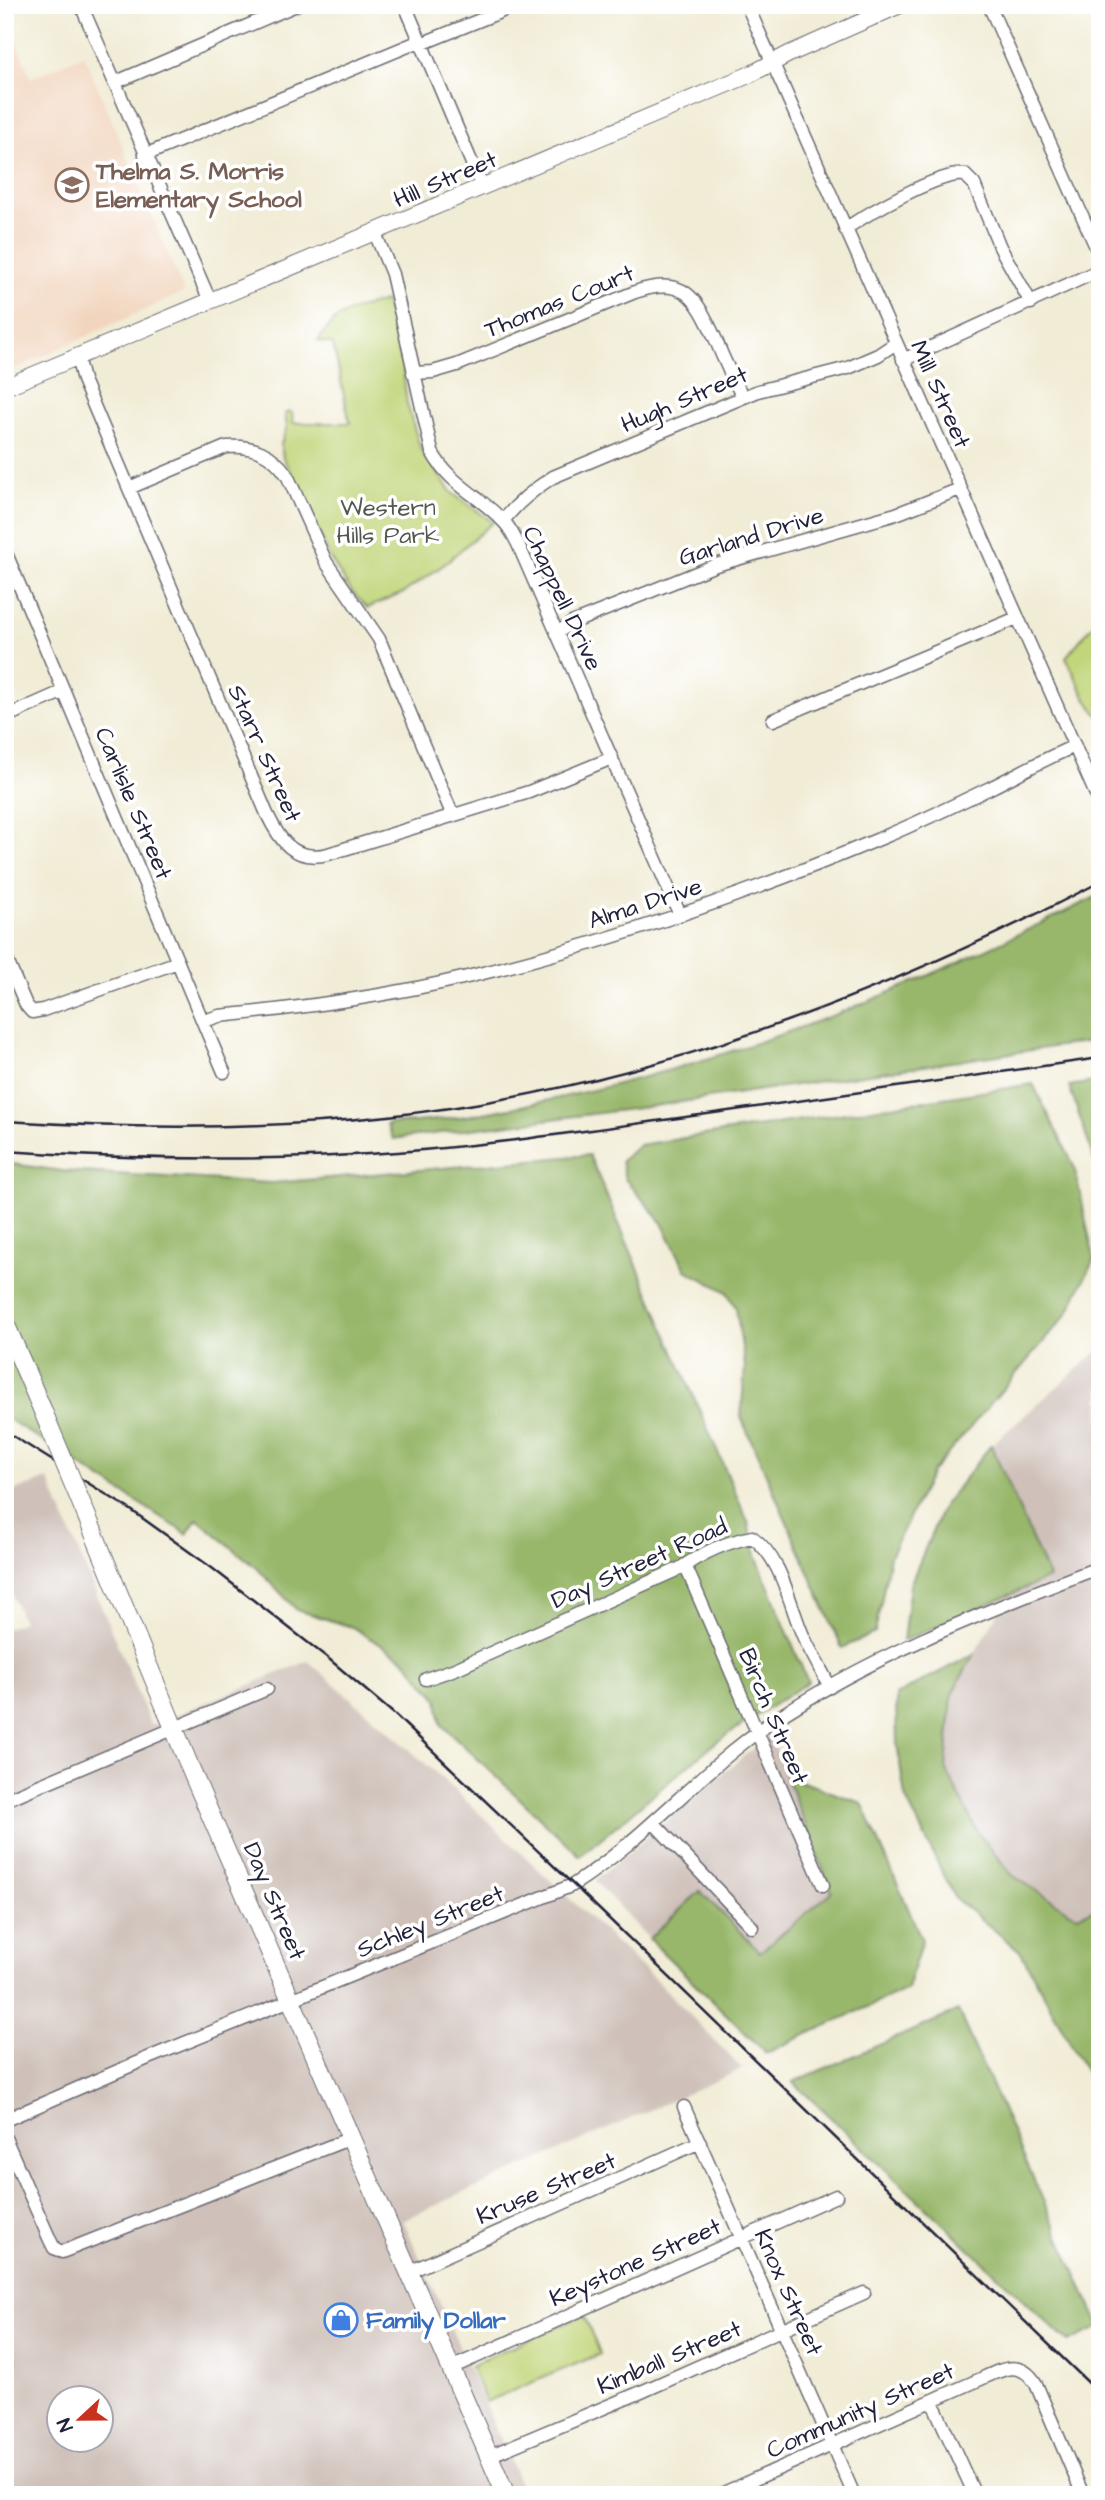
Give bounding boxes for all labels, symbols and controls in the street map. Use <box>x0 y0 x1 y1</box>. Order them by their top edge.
street label: Hill Street <box>388 143 503 217</box>
place label: Thelma S. Morris Elementary School <box>95 155 302 219</box>
school or university icon: Thelma S. Morris Elementary School <box>53 166 91 204</box>
street label: Thomas Court <box>480 256 639 347</box>
street label: Mill Street <box>901 335 979 454</box>
street label: Hugh Street <box>616 358 754 443</box>
park label: Western Hills Park <box>337 491 440 553</box>
street label: Garland Drive <box>675 499 828 575</box>
street label: Chappell Drive <box>514 521 610 676</box>
street label: Starr Street <box>219 679 310 828</box>
street label: Carlisle Street <box>86 722 181 885</box>
street label: Alma Drive <box>584 870 706 938</box>
street label: Day Street Road <box>546 1510 733 1619</box>
street label: Birch Street <box>729 1643 817 1790</box>
street label: Day Street <box>233 1837 314 1966</box>
street label: Schley Street <box>352 1877 510 1968</box>
street label: Kruse Street <box>471 2144 622 2234</box>
street label: Keystone Street <box>544 2210 727 2317</box>
street label: Knox Street <box>745 2224 831 2361</box>
shop icon: Family Dollar <box>322 2301 360 2339</box>
place label: Family Dollar <box>366 2304 507 2340</box>
street label: Kimball Street <box>592 2312 747 2404</box>
street label: Community Street <box>761 2354 960 2468</box>
north arrow <box>46 2384 116 2454</box>
text: N <box>51 2414 80 2435</box>

